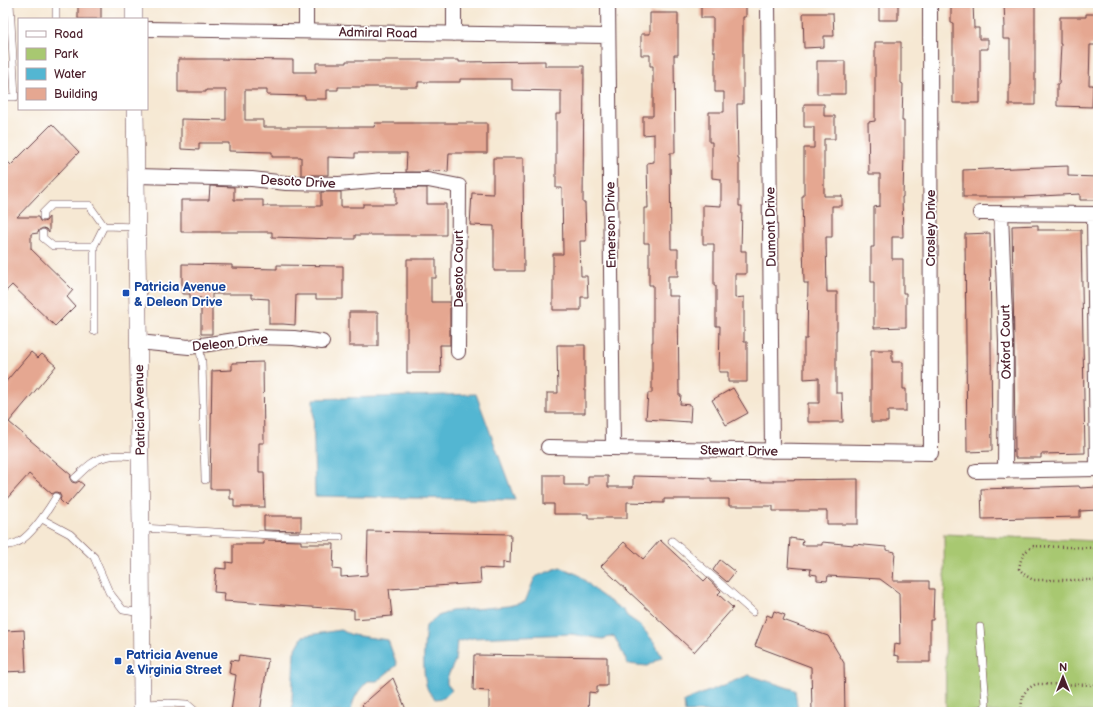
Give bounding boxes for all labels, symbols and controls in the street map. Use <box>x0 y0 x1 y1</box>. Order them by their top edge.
legend <box>18 18 148 110</box>
street label: Admiral Road <box>339 24 417 42</box>
text: Road <box>54 27 83 42</box>
text: Park <box>54 47 78 62</box>
text: Water <box>54 67 86 82</box>
text: Building <box>54 87 98 102</box>
street label: Desoto Drive <box>260 172 336 192</box>
street label: Emerson Drive <box>602 181 620 269</box>
street label: Dumont Drive <box>762 186 780 267</box>
street label: Crosley Drive <box>923 189 939 267</box>
street label: Desoto Court <box>451 230 467 308</box>
place label: Patricia Avenue & Deleon Drive <box>134 279 226 310</box>
marker: Patricia Avenue & Deleon Drive <box>121 288 131 298</box>
street label: Oxford Court <box>997 304 1015 380</box>
street label: Deleon Drive <box>191 331 269 355</box>
street label: Patricia Avenue <box>131 364 149 456</box>
street label: Stewart Drive <box>700 442 778 460</box>
place label: Patricia Avenue & Virginia Street <box>126 647 222 678</box>
marker: Patricia Avenue & Virginia Street <box>113 656 123 666</box>
north arrow <box>1043 657 1083 697</box>
text: N <box>1059 661 1067 674</box>

